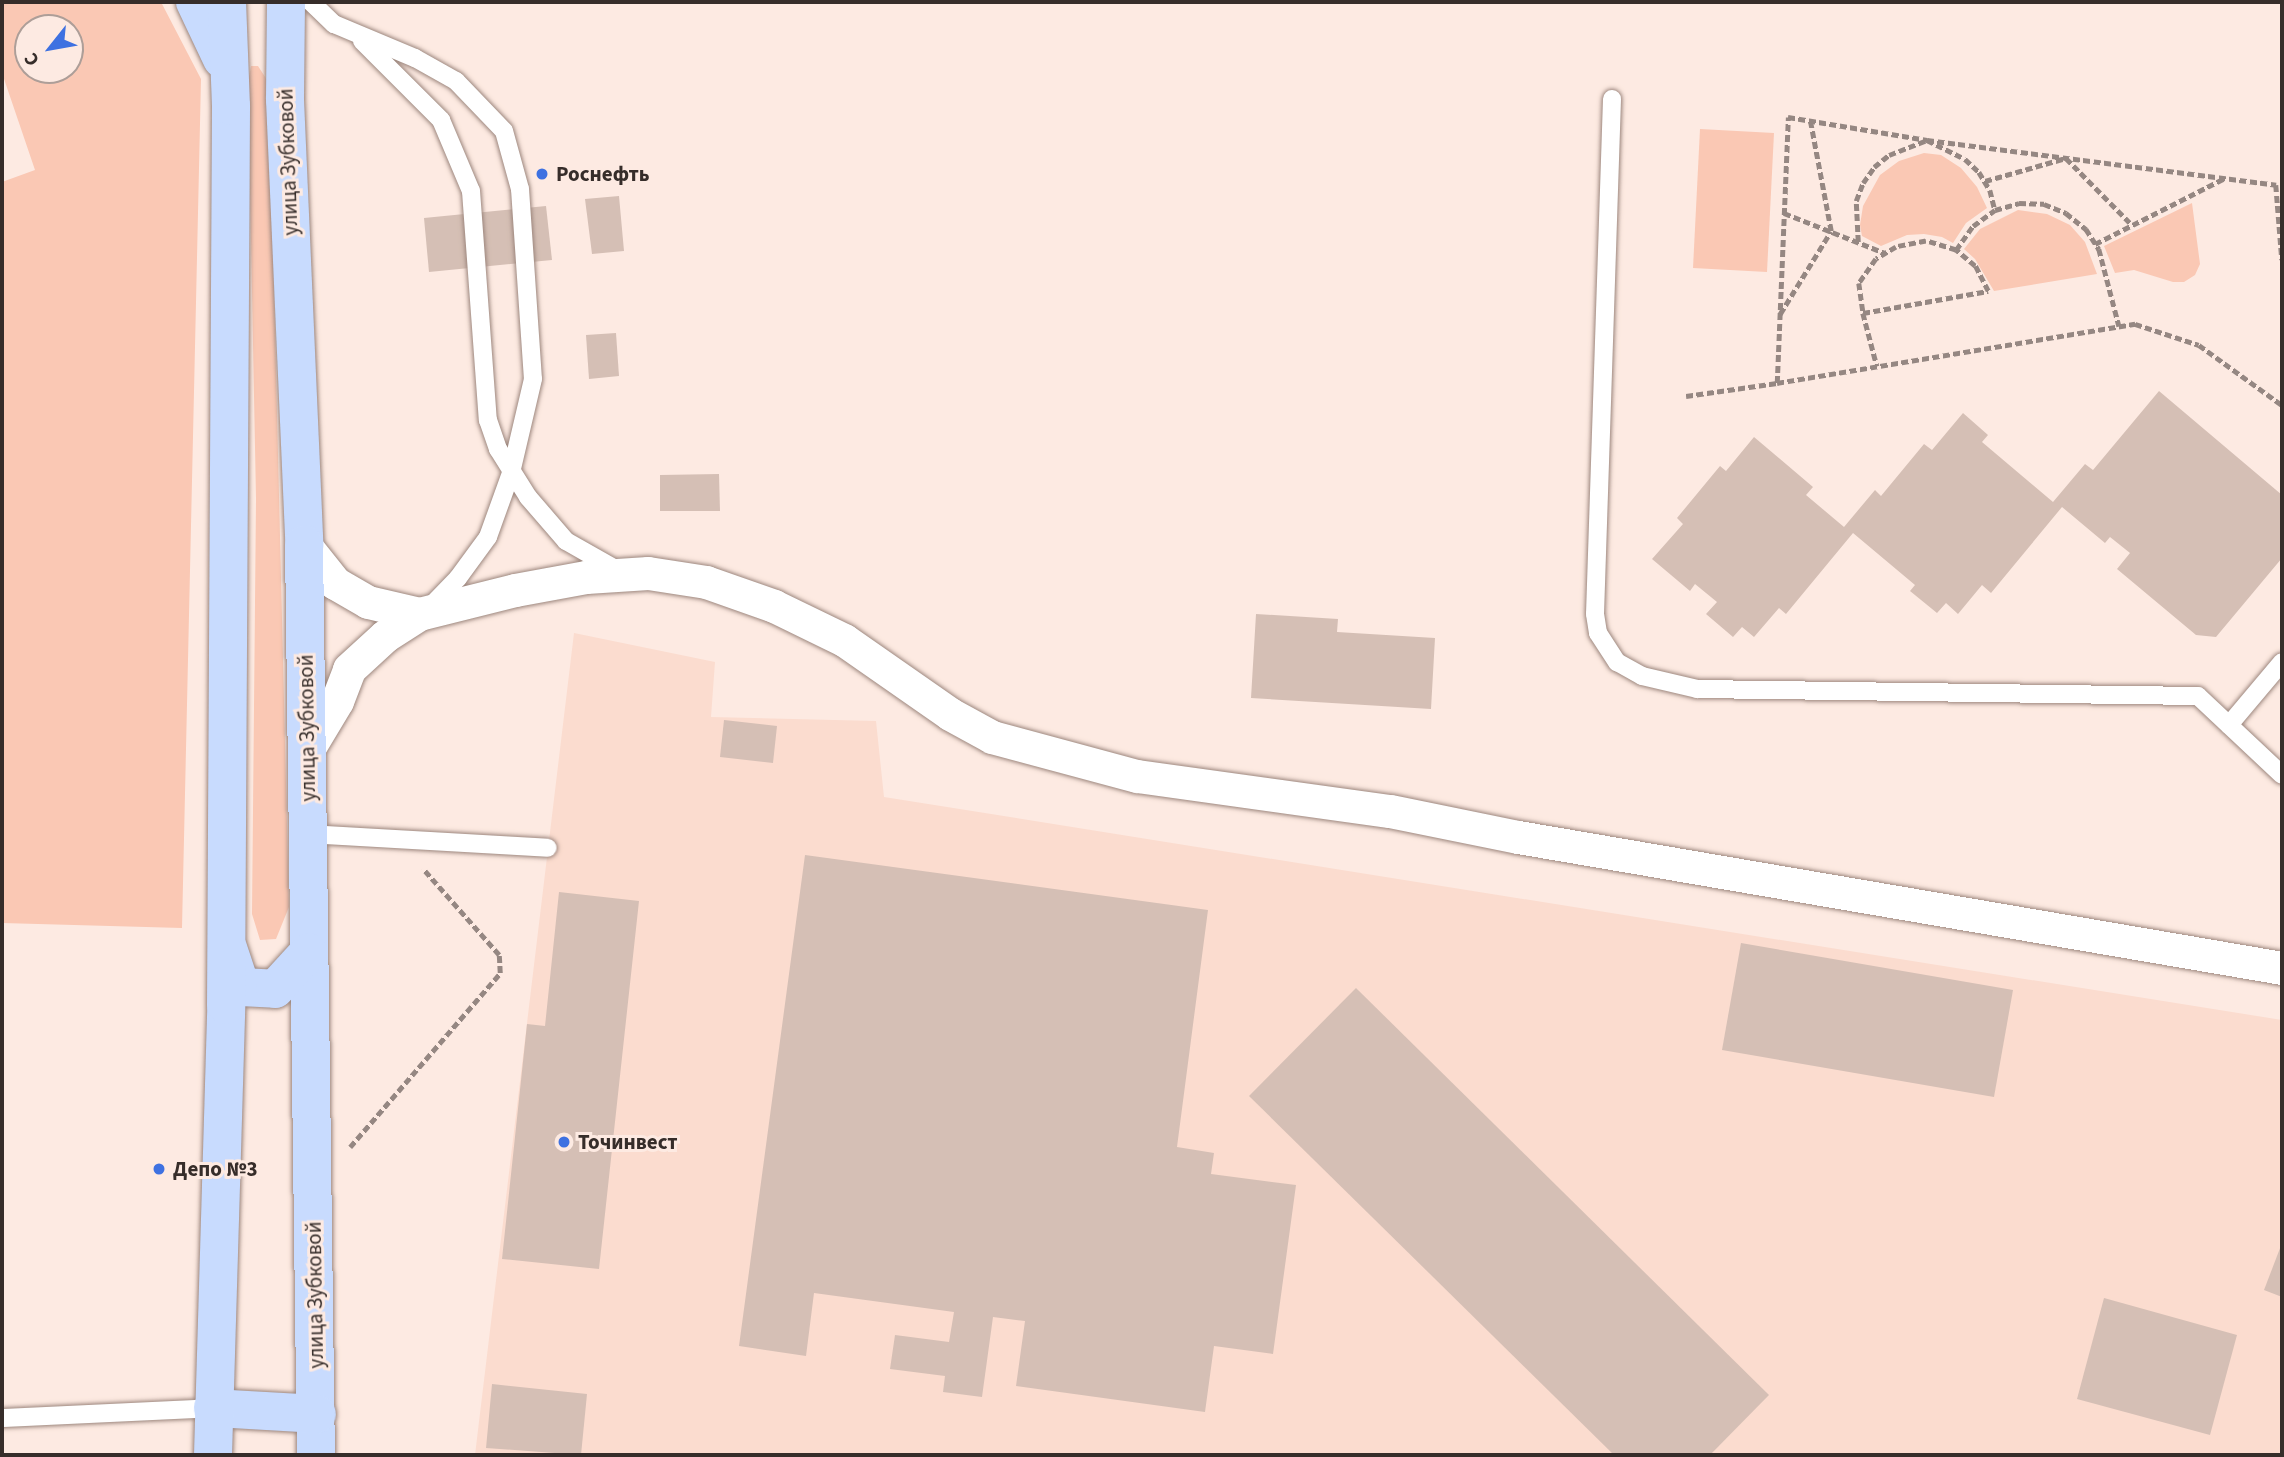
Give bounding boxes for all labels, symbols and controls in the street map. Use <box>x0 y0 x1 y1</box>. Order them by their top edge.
north arrow <box>14 14 84 84</box>
text: С <box>18 47 47 71</box>
street label: улица Зубковой <box>273 88 303 236</box>
place label: Роснефть <box>556 161 650 187</box>
marker: Роснефть <box>534 166 550 182</box>
street label: улица Зубковой <box>293 654 321 802</box>
place label: Точинвест <box>578 1129 678 1155</box>
marker: Точинвест <box>556 1134 572 1150</box>
place label: Депо №3 <box>173 1156 258 1182</box>
marker: Депо №3 <box>151 1161 167 1177</box>
street label: улица Зубковой <box>301 1221 329 1369</box>

